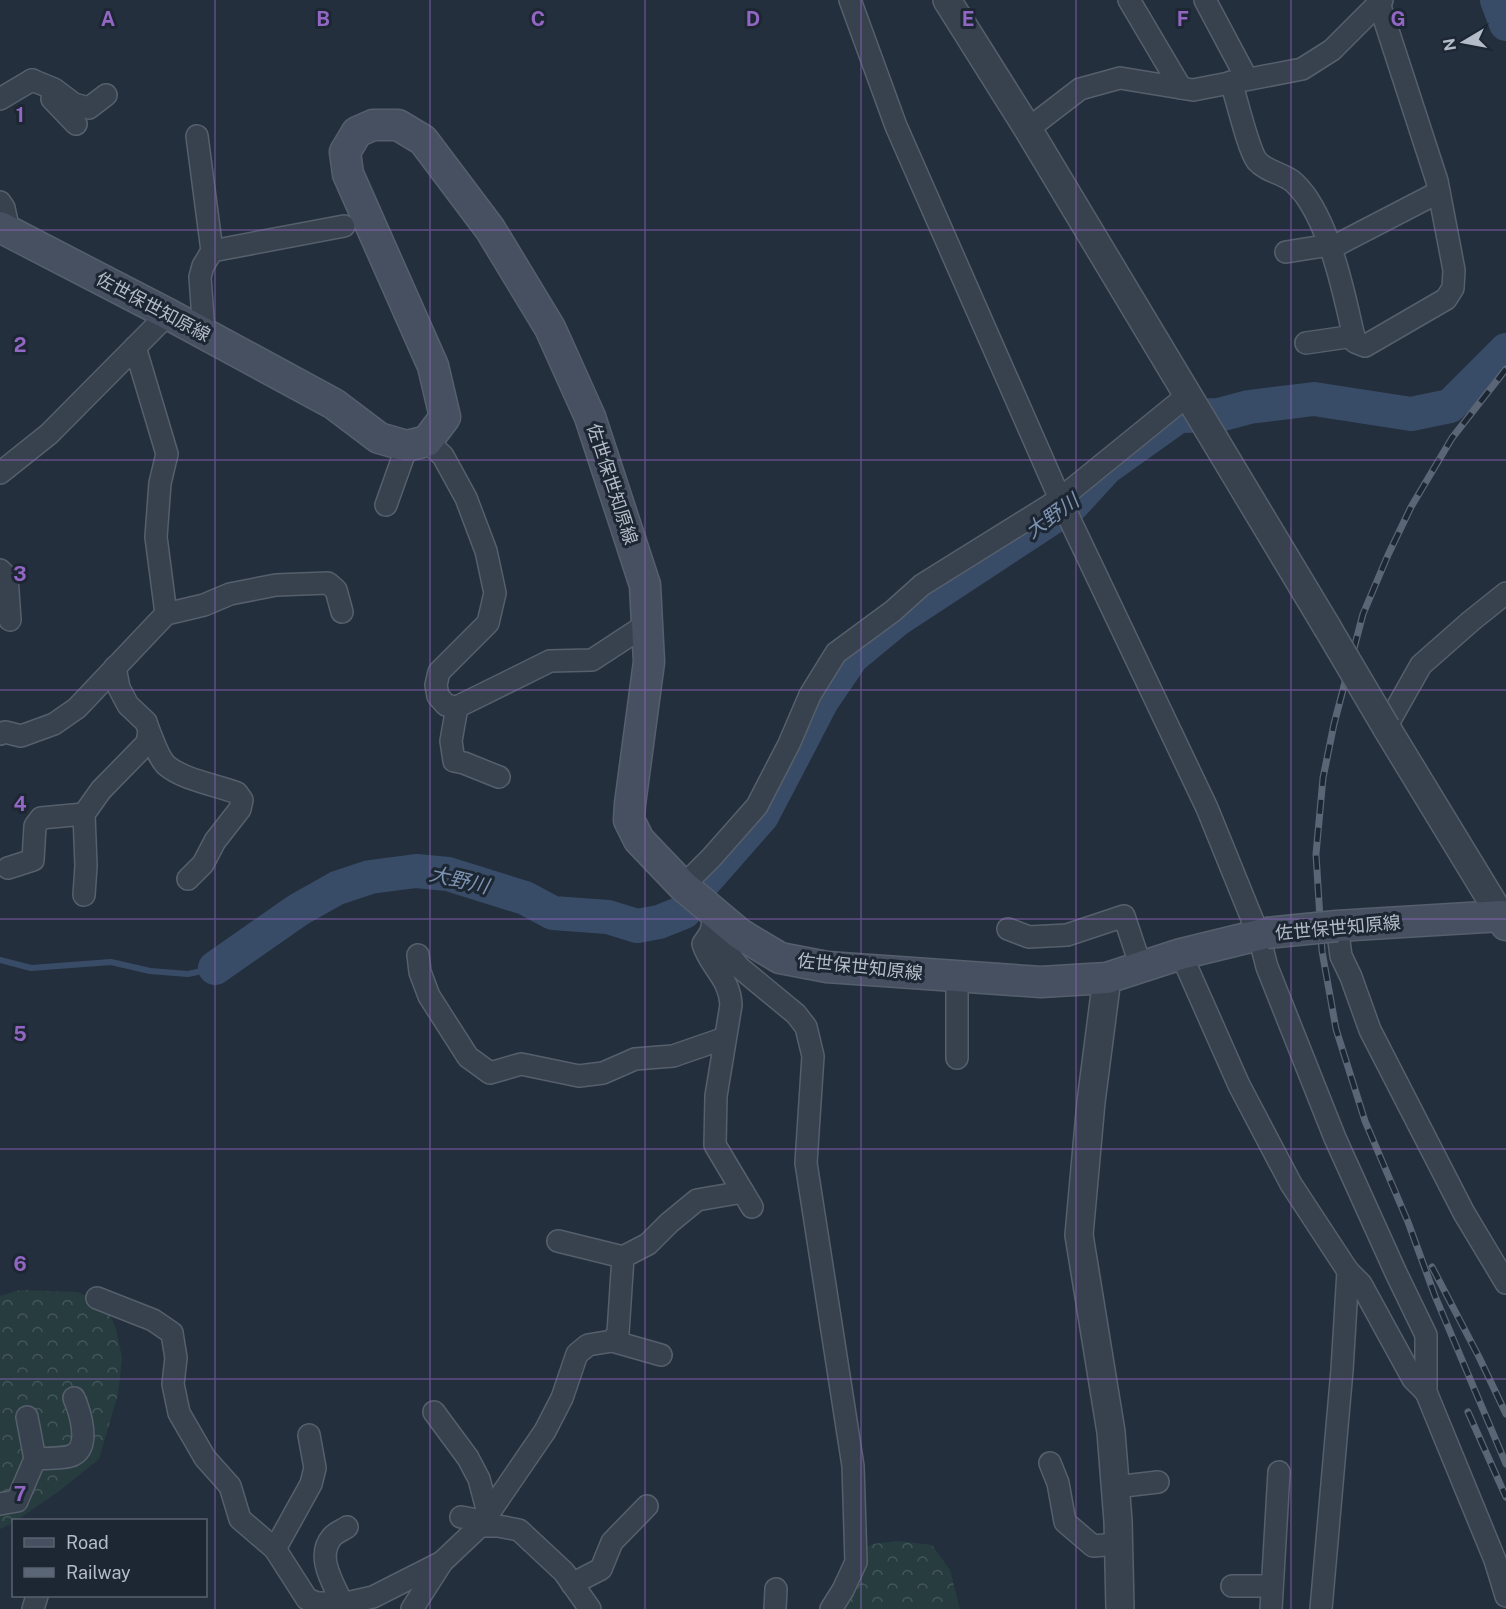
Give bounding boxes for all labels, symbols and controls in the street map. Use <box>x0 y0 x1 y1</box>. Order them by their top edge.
text: A <box>101 7 115 31</box>
text: B <box>316 7 330 31</box>
text: C <box>531 7 545 31</box>
text: D <box>746 7 760 31</box>
text: E <box>962 7 974 31</box>
text: F <box>1177 7 1189 31</box>
text: G <box>1390 7 1406 31</box>
north arrow <box>1434 12 1494 72</box>
text: N <box>1439 37 1460 52</box>
text: 1 <box>16 103 24 127</box>
street label: 佐世保世知原線 <box>93 268 214 345</box>
text: 2 <box>14 333 26 357</box>
street label: 佐世保世知原線 <box>583 421 642 547</box>
water label: 大野川 <box>1021 487 1085 543</box>
text: 3 <box>13 562 27 586</box>
text: 4 <box>13 792 27 816</box>
water label: 大野川 <box>427 862 493 899</box>
street label: 佐世保世知原線 <box>1274 912 1402 943</box>
street label: 佐世保世知原線 <box>796 949 924 984</box>
text: 5 <box>13 1022 27 1046</box>
text: 6 <box>13 1252 27 1276</box>
text: 7 <box>14 1482 26 1506</box>
legend <box>12 1519 207 1597</box>
text: Road <box>66 1532 109 1553</box>
text: Railway <box>66 1562 131 1583</box>

